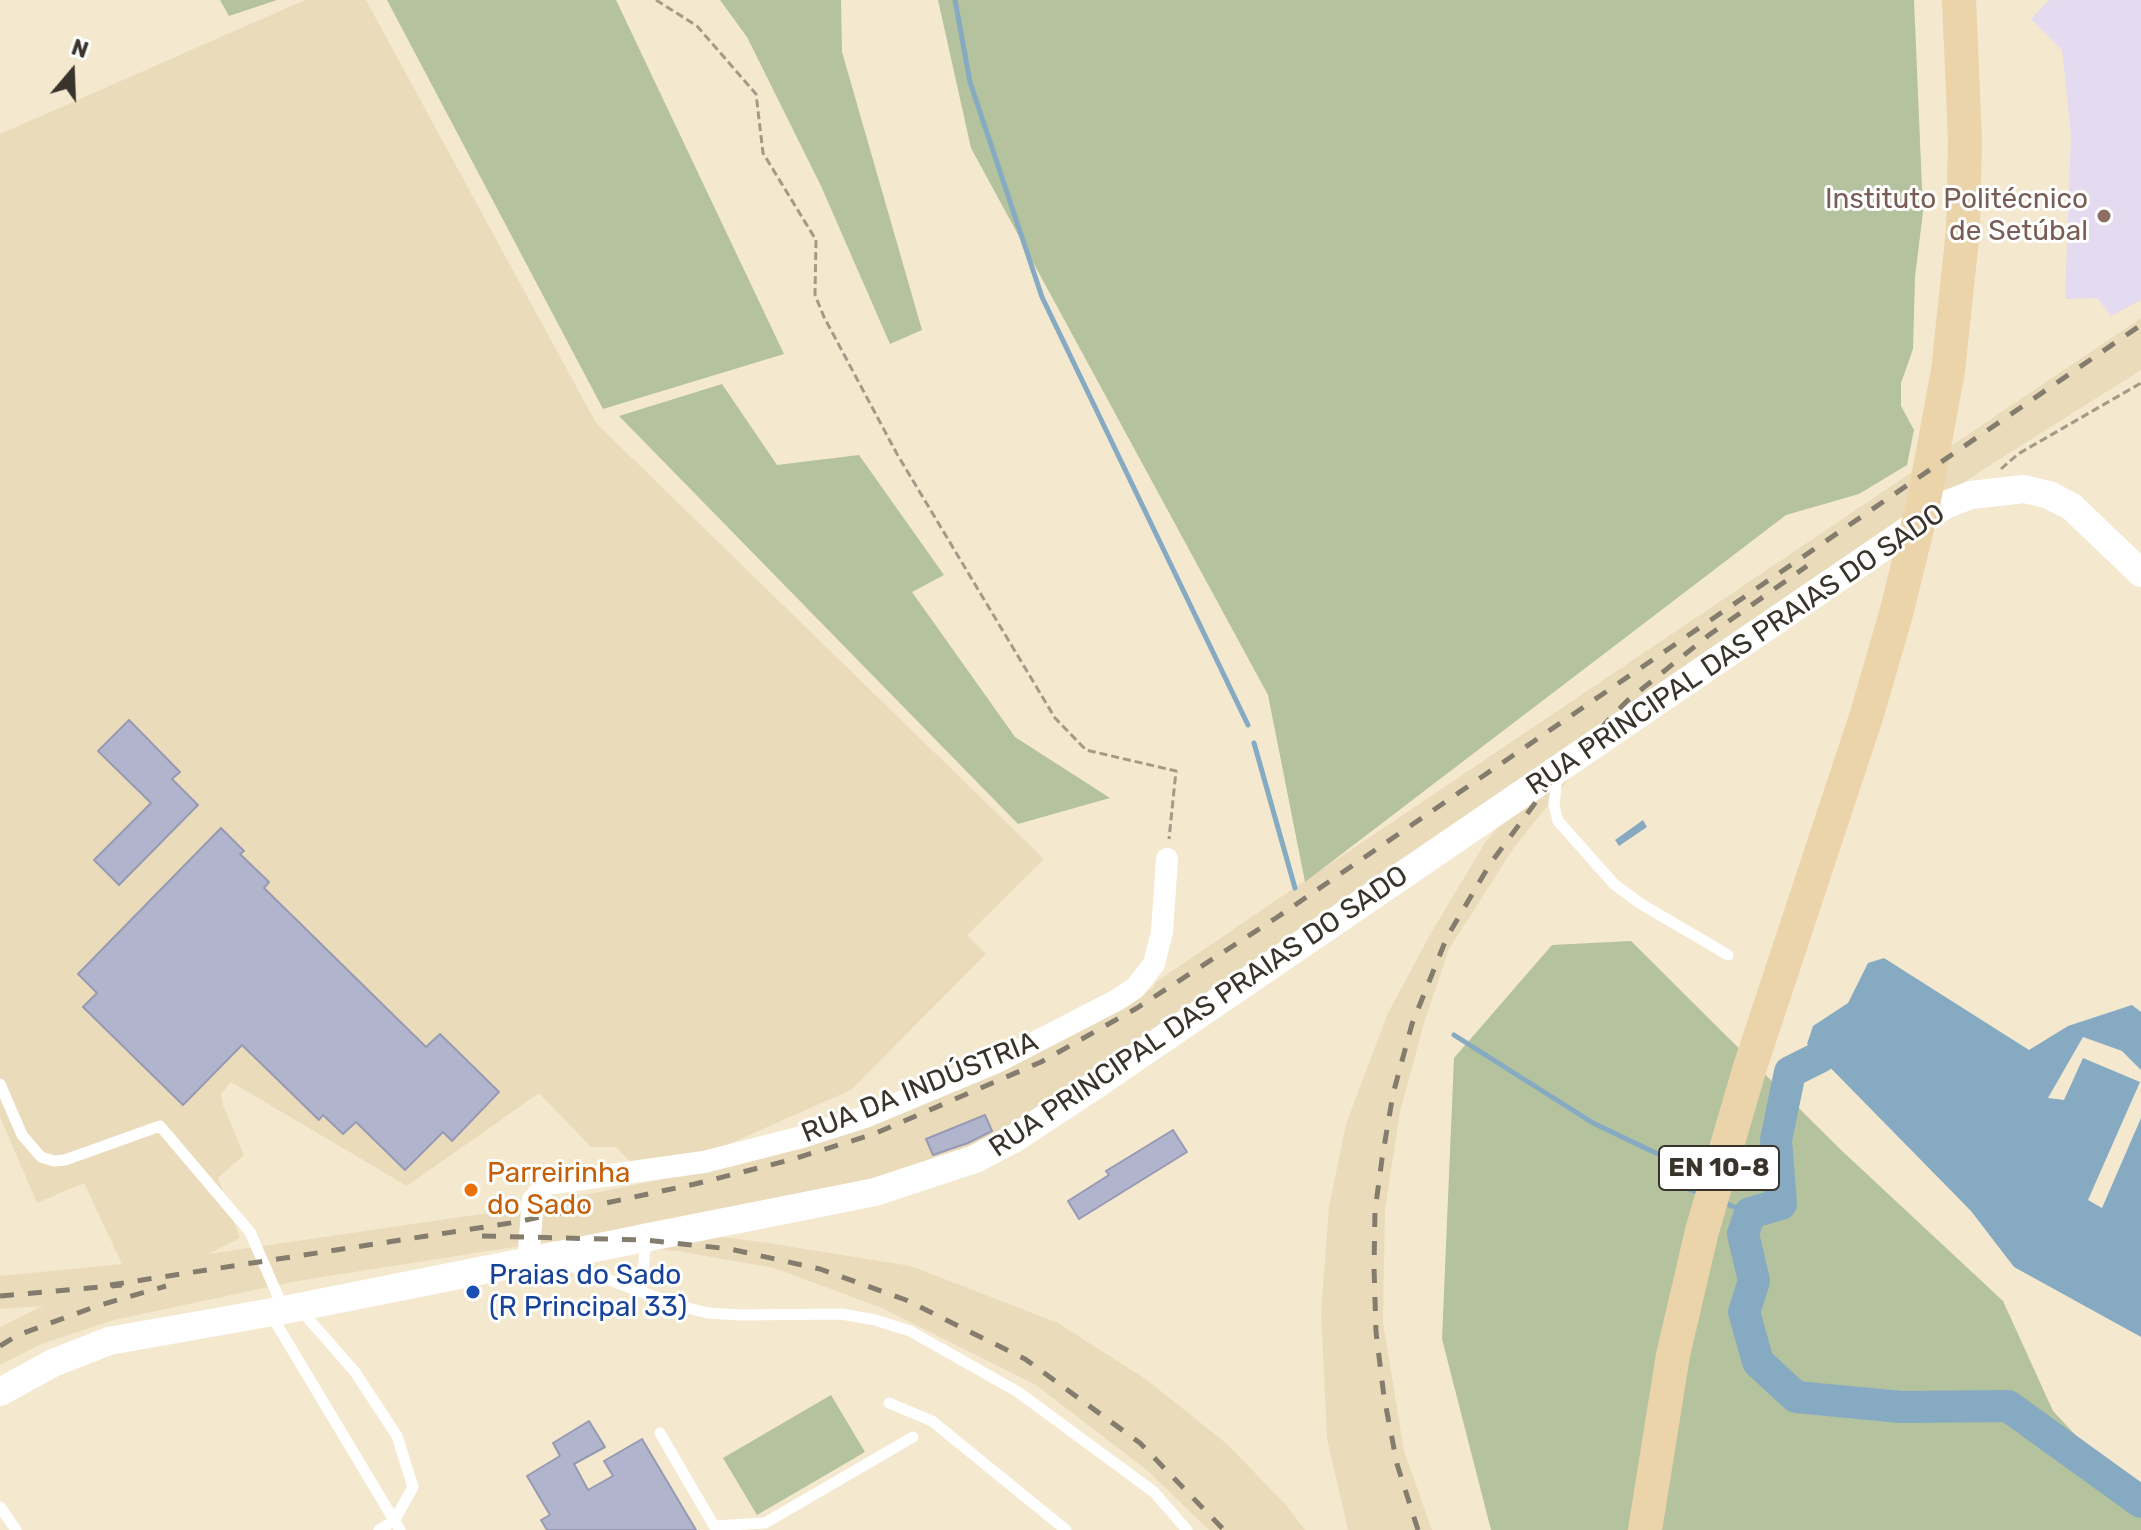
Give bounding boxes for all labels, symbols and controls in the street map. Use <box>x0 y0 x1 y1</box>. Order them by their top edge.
north arrow <box>32 32 112 112</box>
text: N <box>68 33 92 64</box>
place label: Instituto Politécnico de Setúbal <box>1825 183 2088 249</box>
marker: Instituto Politécnico de Setúbal <box>2095 207 2113 225</box>
street label: RUA PRINCIPAL DAS PRAIAS DO SADO <box>1520 497 1952 803</box>
street label: RUA PRINCIPAL DAS PRAIAS DO SADO <box>983 859 1415 1165</box>
street label: RUA DA INDÚSTRIA <box>797 1025 1043 1151</box>
road number: EN 10-8 <box>1659 1146 1779 1190</box>
place label: Parreirinha do Sado <box>487 1157 631 1223</box>
marker: Parreirinha do Sado <box>462 1181 480 1199</box>
place label: Praias do Sado (R Principal 33) <box>489 1259 687 1325</box>
marker: Praias do Sado (R Principal 33) <box>464 1283 482 1301</box>

